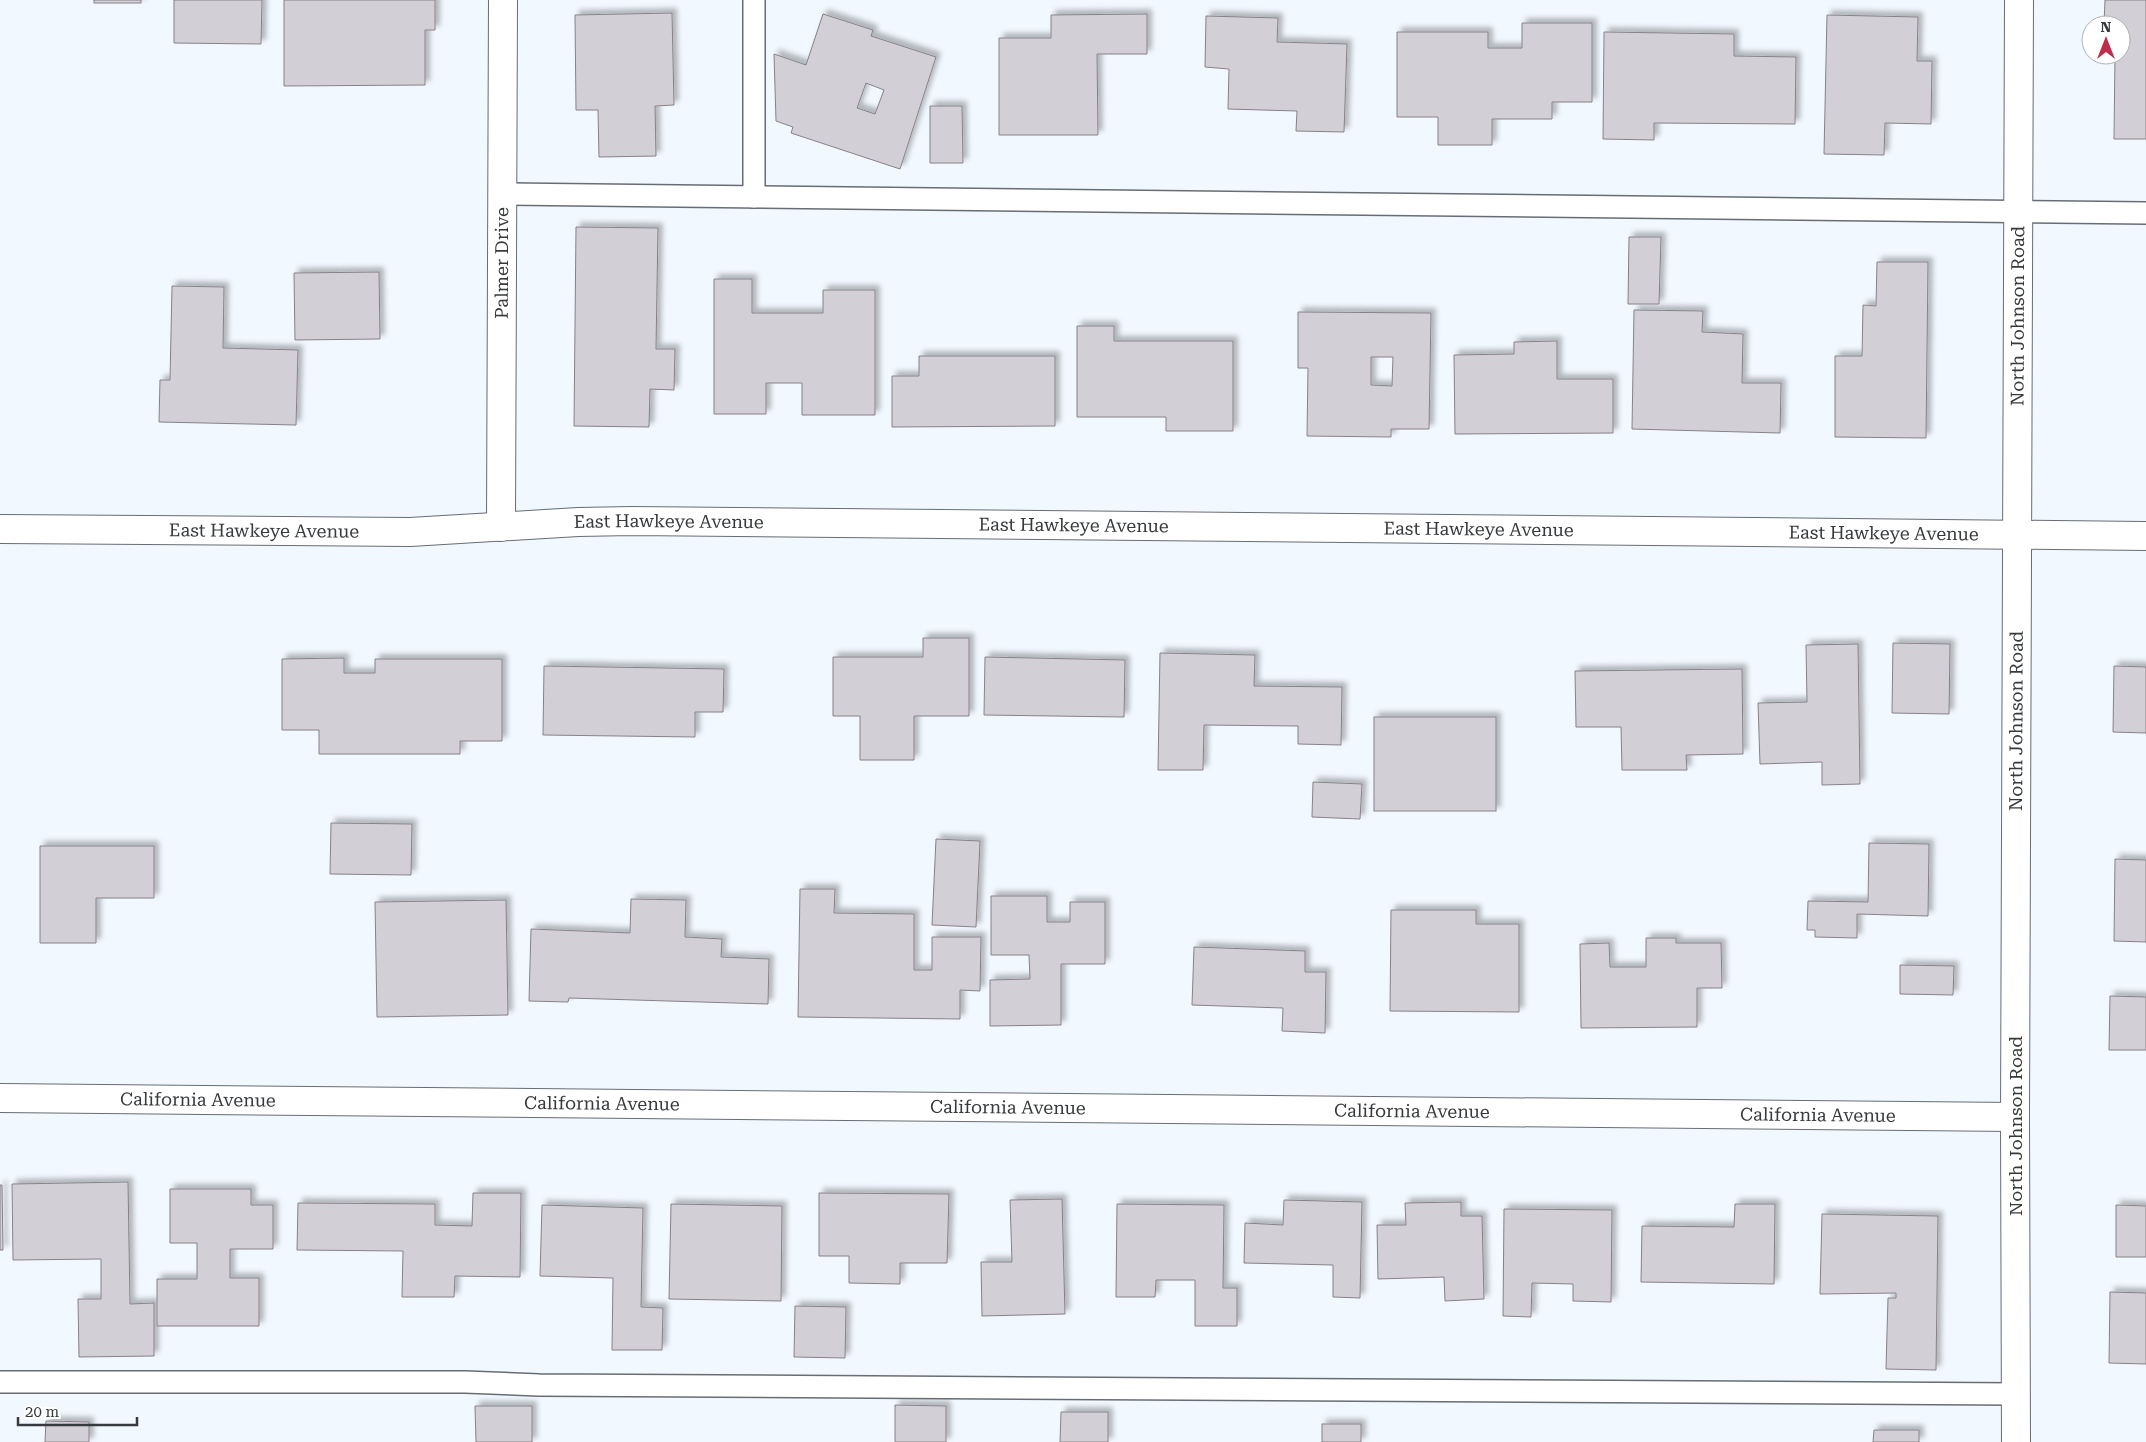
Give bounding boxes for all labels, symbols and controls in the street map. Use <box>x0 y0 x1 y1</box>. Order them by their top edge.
north arrow <box>2081 15 2131 65</box>
text: N <box>2101 19 2112 35</box>
street label: Palmer Drive <box>491 207 512 319</box>
street label: North Johnson Road <box>2007 225 2028 406</box>
street label: East Hawkeye Avenue <box>573 510 764 532</box>
street label: East Hawkeye Avenue <box>978 513 1169 536</box>
street label: East Hawkeye Avenue <box>1383 517 1574 540</box>
street label: East Hawkeye Avenue <box>169 519 359 542</box>
street label: East Hawkeye Avenue <box>1788 521 1979 544</box>
street label: North Johnson Road <box>2005 630 2027 811</box>
street label: North Johnson Road <box>2005 1036 2026 1216</box>
street label: California Avenue <box>120 1088 276 1111</box>
street label: California Avenue <box>524 1092 680 1114</box>
street label: California Avenue <box>930 1096 1086 1118</box>
street label: California Avenue <box>1334 1100 1490 1122</box>
street label: California Avenue <box>1740 1103 1896 1126</box>
scale bar <box>18 1394 136 1426</box>
text: 20 m <box>25 1403 60 1421</box>

